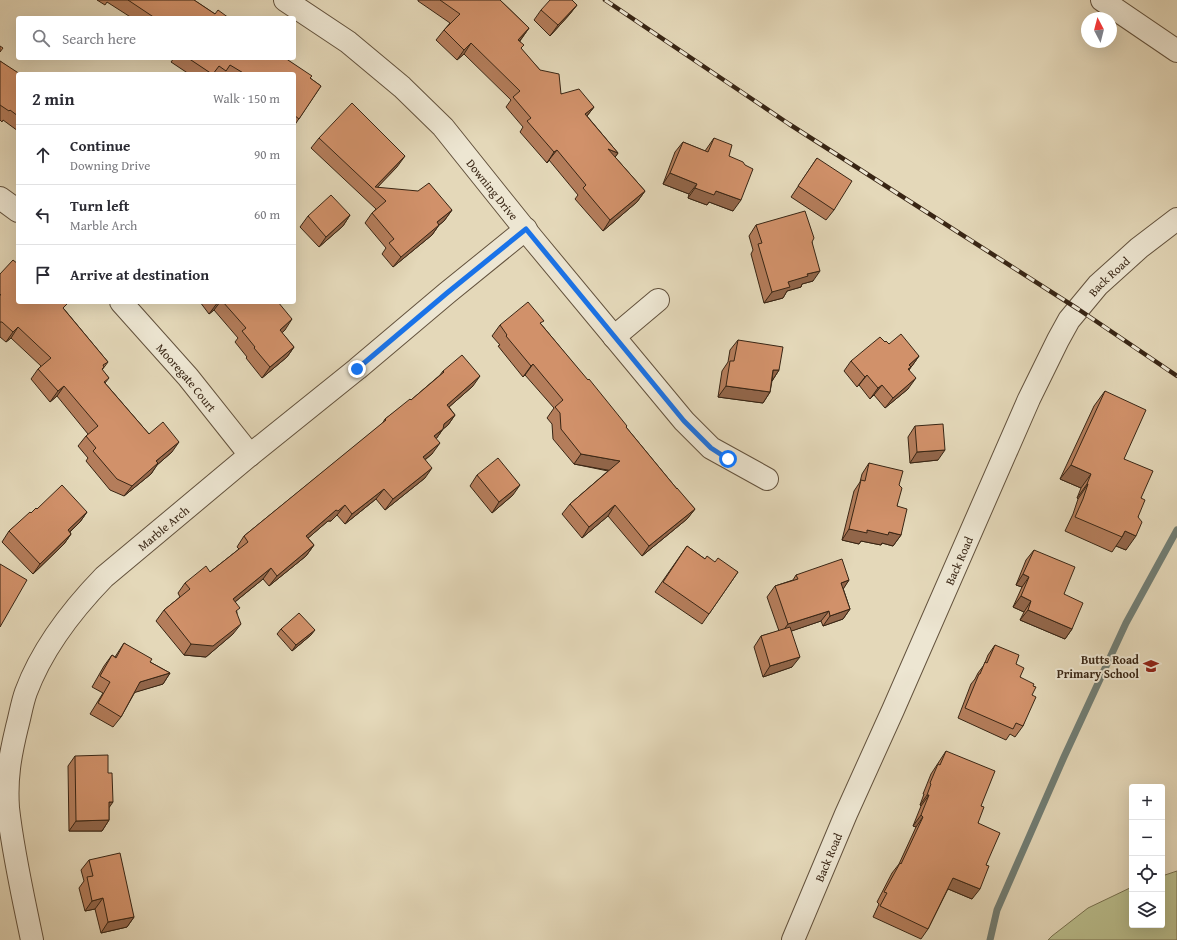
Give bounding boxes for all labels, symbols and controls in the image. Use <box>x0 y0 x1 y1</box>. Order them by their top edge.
north arrow <box>1081 12 1117 48</box>
search box <box>16 16 296 60</box>
icon: search <box>30 27 52 49</box>
text: Search here <box>62 28 136 49</box>
text: 2 min <box>32 86 74 111</box>
text: Walk · 150 m <box>213 89 280 108</box>
text: Continue <box>70 135 131 156</box>
icon: ahead <box>32 144 54 166</box>
text: 90 m <box>254 145 280 164</box>
street label: Downing Drive <box>463 155 523 224</box>
text: Downing Drive <box>70 156 150 175</box>
text: Turn left <box>70 195 129 216</box>
icon: left <box>32 204 54 226</box>
text: 60 m <box>254 205 280 224</box>
text: Marble Arch <box>70 216 137 235</box>
street label: Back Road <box>1084 252 1133 300</box>
icon: arrive <box>32 264 54 286</box>
text: Arrive at destination <box>70 264 209 285</box>
street label: Mooregate Court <box>153 339 221 416</box>
route end <box>348 360 366 378</box>
route start <box>719 450 737 468</box>
street label: Marble Arch <box>134 501 193 554</box>
street label: Back Road <box>940 533 977 587</box>
place label: Butts Road Primary School <box>1057 651 1139 682</box>
school or university icon: Butts Road Primary School <box>1142 657 1160 675</box>
map controls <box>1129 784 1165 928</box>
button: + <box>1129 784 1165 820</box>
button: − <box>1129 820 1165 856</box>
street label: Back Road <box>810 829 846 884</box>
button: locate <box>1129 856 1165 892</box>
button: layers <box>1129 892 1165 928</box>

